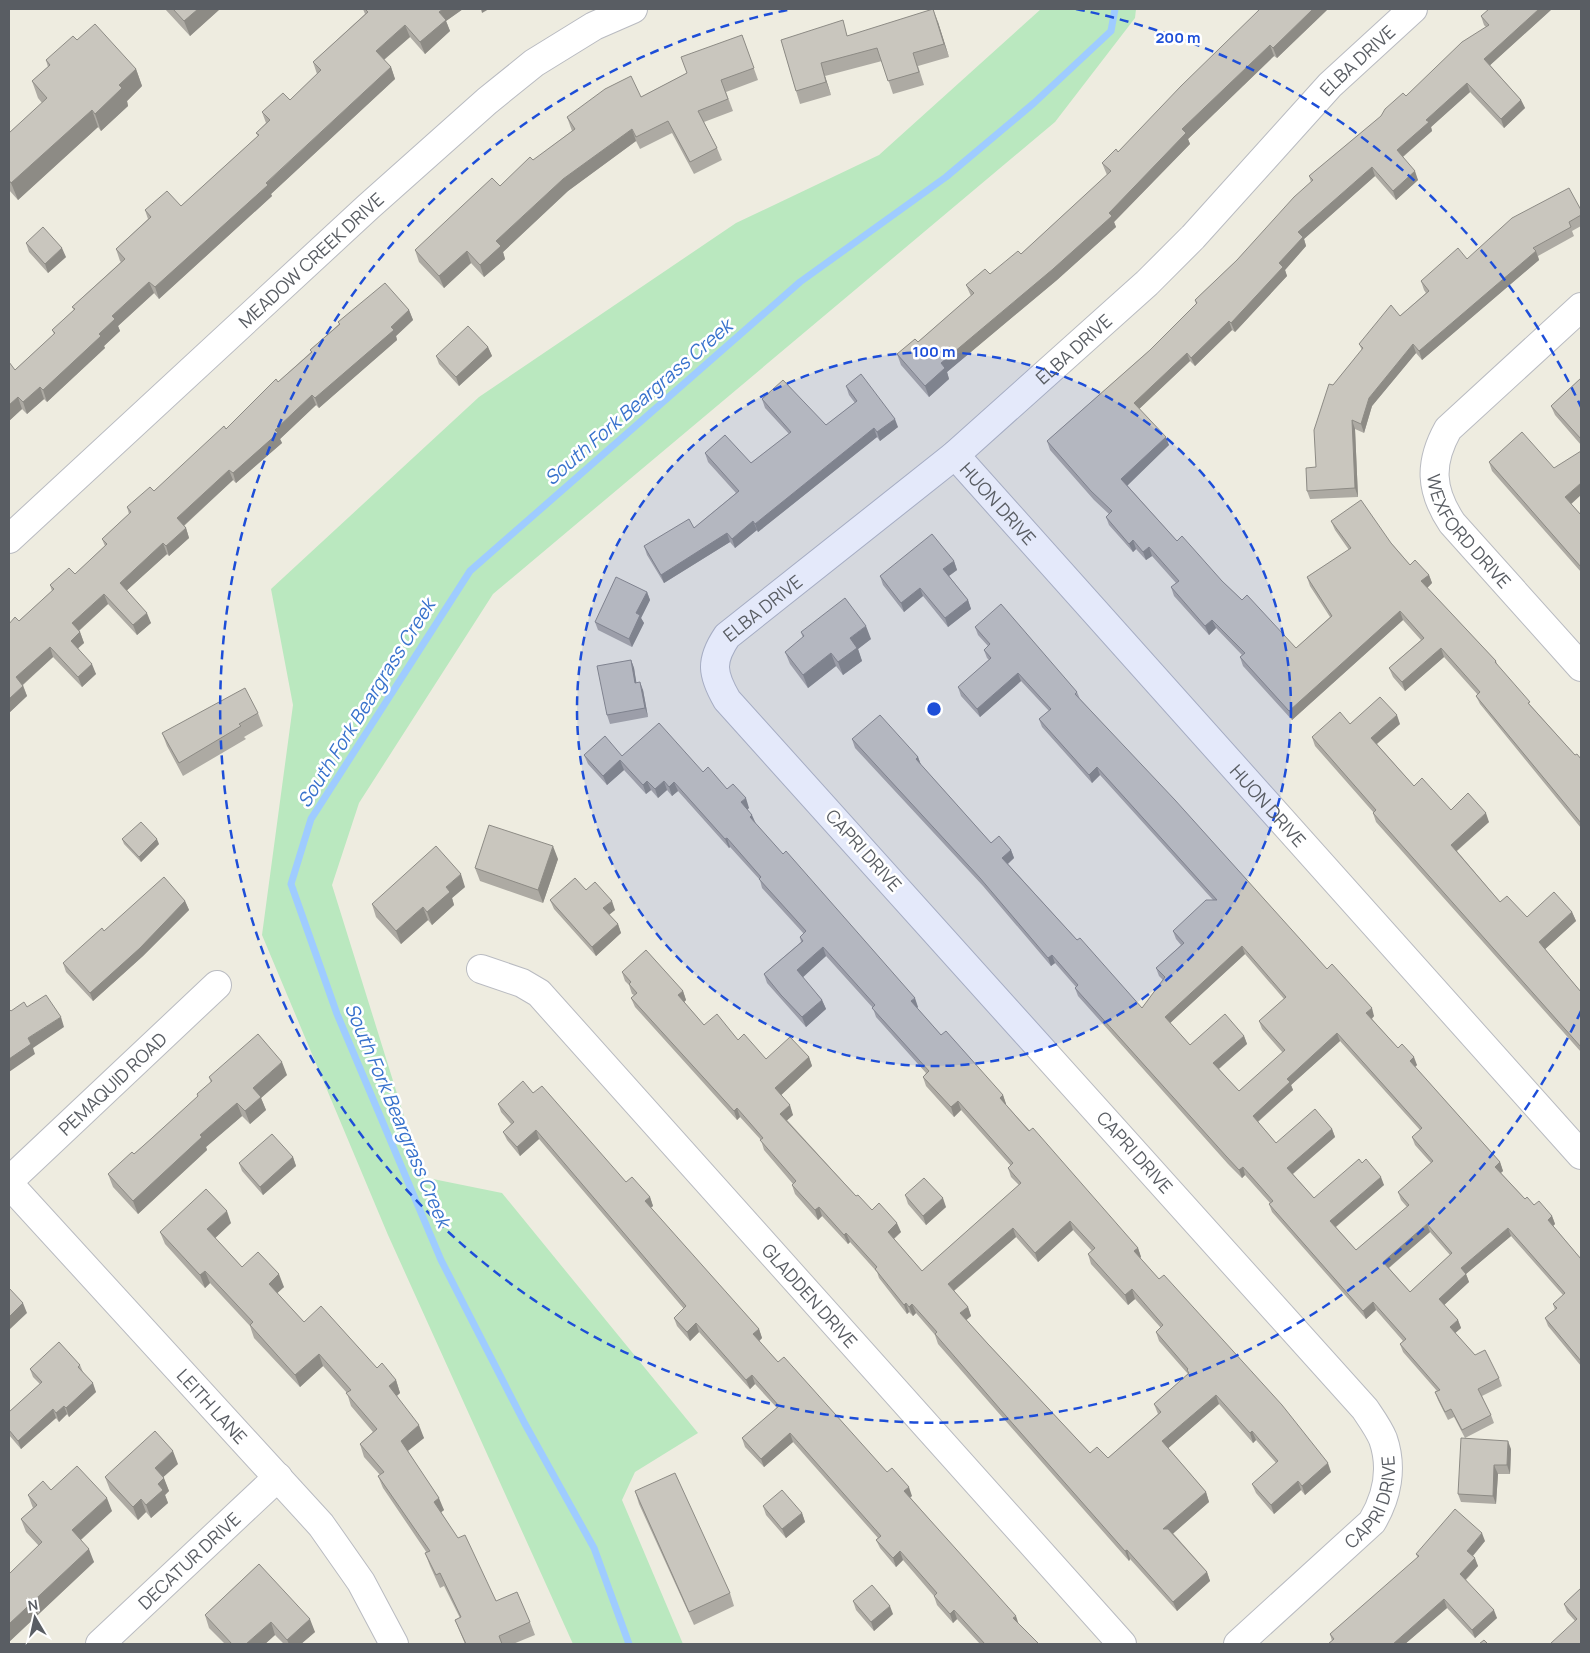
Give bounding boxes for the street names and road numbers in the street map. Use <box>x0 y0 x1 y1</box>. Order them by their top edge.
street label: ELBA DRIVE <box>1314 20 1400 101</box>
street label: MEADOW CREEK DRIVE <box>233 187 388 333</box>
street label: ELBA DRIVE <box>1030 308 1117 389</box>
street label: HUON DRIVE <box>955 457 1042 550</box>
street label: WEXFORD DRIVE <box>1422 473 1517 593</box>
street label: ELBA DRIVE <box>718 569 807 647</box>
street label: HUON DRIVE <box>1225 759 1311 852</box>
street label: CAPRI DRIVE <box>821 804 907 896</box>
street label: PEMAQUID ROAD <box>53 1027 172 1141</box>
street label: CAPRI DRIVE <box>1092 1106 1178 1198</box>
street label: GLADDEN DRIVE <box>757 1238 863 1353</box>
street label: LEITH LANE <box>172 1363 253 1449</box>
street label: CAPRI DRIVE <box>1339 1455 1400 1553</box>
street label: DECATUR DRIVE <box>133 1507 245 1614</box>

